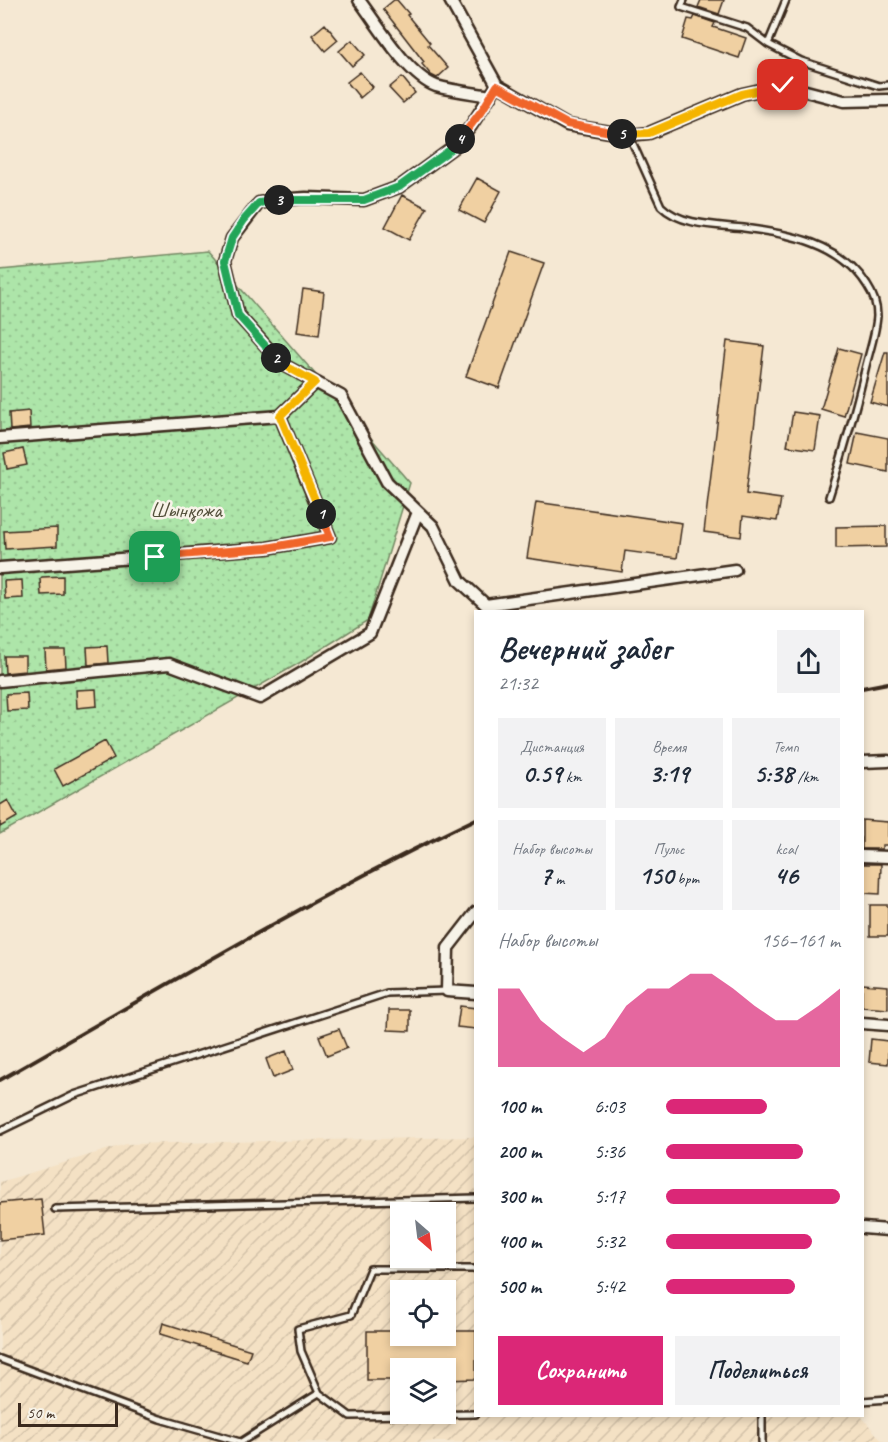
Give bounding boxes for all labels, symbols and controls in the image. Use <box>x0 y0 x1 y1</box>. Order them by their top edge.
pin <box>757 59 808 110</box>
icon: check <box>766 68 799 101</box>
pin: 5 <box>607 119 637 149</box>
pin: 4 <box>445 124 475 154</box>
text: 5 <box>619 124 625 144</box>
text: 4 <box>456 129 464 149</box>
pin: 3 <box>264 185 294 215</box>
text: 3 <box>275 190 283 210</box>
pin: 2 <box>261 343 291 373</box>
text: 2 <box>272 348 280 368</box>
park label: Шынқожа <box>150 497 223 523</box>
pin: 1 <box>306 499 336 529</box>
text: 1 <box>317 504 325 524</box>
pin <box>129 531 180 582</box>
icon: arrive <box>138 540 171 573</box>
text: Вечерний забег <box>498 627 671 669</box>
button: share <box>777 630 840 693</box>
text: 21:32 <box>498 671 538 696</box>
text: Дистанция <box>520 737 584 757</box>
text: Время <box>652 737 686 757</box>
text: Темп <box>773 737 799 757</box>
text: 0.59 <box>522 757 562 790</box>
text: 3:19 <box>649 757 689 790</box>
text: 5:38 <box>754 757 794 790</box>
text: km <box>562 767 582 787</box>
text: /km <box>794 767 818 787</box>
text: Набор высоты <box>512 839 592 859</box>
text: Пульс <box>654 839 684 859</box>
text: kcal <box>775 839 797 859</box>
text: 7 <box>540 859 551 892</box>
text: 150 <box>639 859 673 892</box>
text: 46 <box>774 859 798 892</box>
text: m <box>551 869 564 889</box>
text: bpm <box>673 869 699 889</box>
text: Набор высоты <box>498 928 597 953</box>
text: 156–161 m <box>761 928 840 953</box>
text: 100 m <box>498 1094 541 1119</box>
text: 6:03 <box>594 1094 625 1119</box>
text: 200 m <box>498 1139 541 1164</box>
text: 5:36 <box>594 1139 625 1164</box>
text: 300 m <box>498 1184 541 1209</box>
text: 5:17 <box>594 1184 625 1209</box>
north arrow <box>390 1202 456 1268</box>
map controls <box>390 1202 456 1424</box>
text: 400 m <box>498 1229 541 1254</box>
text: 5:32 <box>594 1229 625 1254</box>
text: 500 m <box>498 1274 541 1299</box>
text: 5:42 <box>594 1274 625 1299</box>
button: locate <box>390 1280 456 1346</box>
button: Сохранить <box>498 1336 663 1405</box>
button: Поделиться <box>675 1336 840 1405</box>
button: layers <box>390 1358 456 1424</box>
scale bar <box>18 1400 118 1428</box>
text: 50 m <box>27 1403 54 1423</box>

